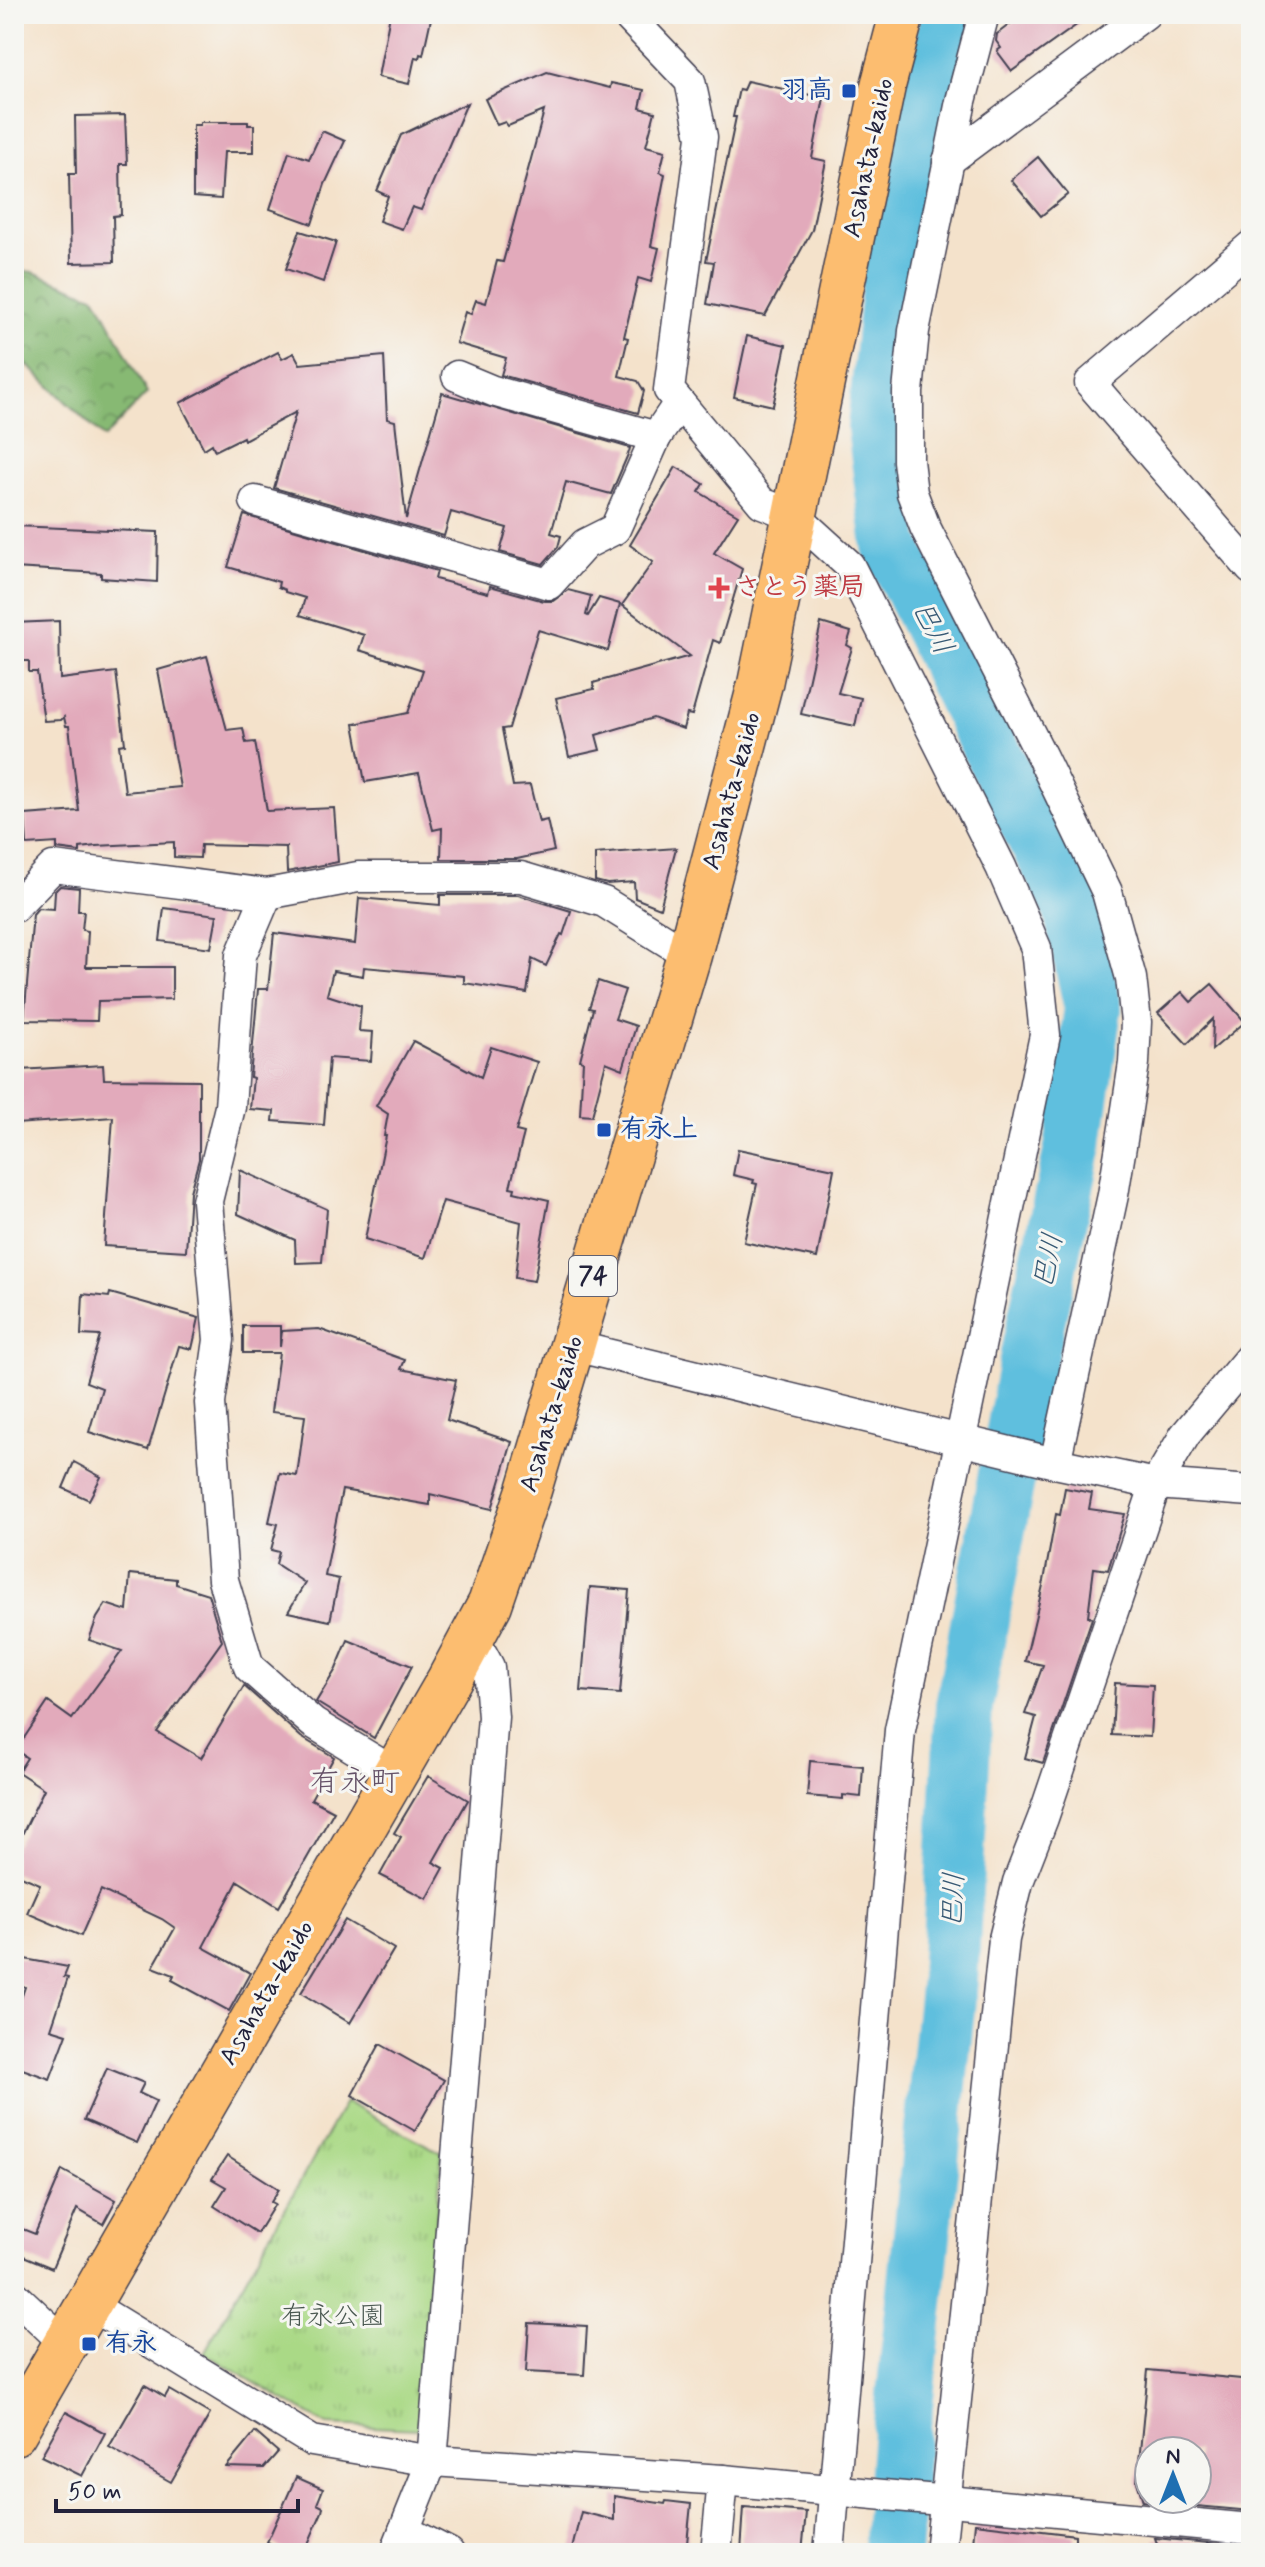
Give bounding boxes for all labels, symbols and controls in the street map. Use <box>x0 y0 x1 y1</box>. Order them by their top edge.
place label: 羽高 <box>781 74 833 108</box>
street label: Asahata-kaido <box>836 75 902 241</box>
marker: 羽高 <box>840 82 858 100</box>
place label: さとう薬局 <box>735 571 865 605</box>
marker: さとう薬局 <box>710 579 728 597</box>
water label: 巴川 <box>903 595 961 661</box>
street label: Asahata-kaido <box>695 708 769 874</box>
place label: 有永上 <box>620 1113 698 1147</box>
marker: 有永上 <box>595 1121 613 1139</box>
water label: 巴川 <box>1025 1230 1073 1292</box>
road number: 74 <box>569 1256 617 1296</box>
street label: Asahata-kaido <box>512 1332 592 1496</box>
district label: 有永町 <box>310 1763 400 1802</box>
water label: 巴川 <box>934 1871 974 1929</box>
street label: Asahata-kaido <box>212 1914 322 2072</box>
park label: 有永公園 <box>281 2300 385 2334</box>
place label: 有永 <box>105 2327 157 2361</box>
marker: 有永 <box>80 2335 98 2353</box>
north arrow <box>1133 2435 1213 2515</box>
text: N <box>1166 2443 1180 2471</box>
scale bar <box>56 2463 298 2513</box>
text: 50 m <box>68 2477 122 2508</box>

